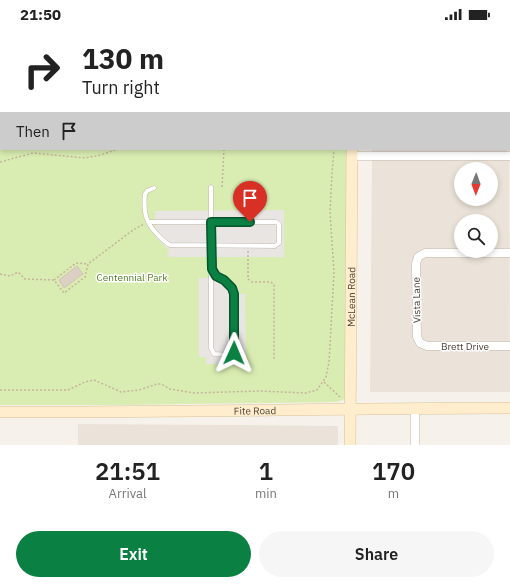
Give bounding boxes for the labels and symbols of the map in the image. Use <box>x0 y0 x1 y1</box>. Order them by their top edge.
north arrow <box>454 162 498 206</box>
pin <box>233 181 267 222</box>
street label: McLean Road <box>345 267 358 327</box>
park label: Centennial Park <box>97 271 168 284</box>
street label: Vista Lane <box>410 276 423 323</box>
position arrow <box>213 332 255 374</box>
street label: Brett Drive <box>441 340 490 353</box>
street label: Fite Road <box>234 404 276 418</box>

